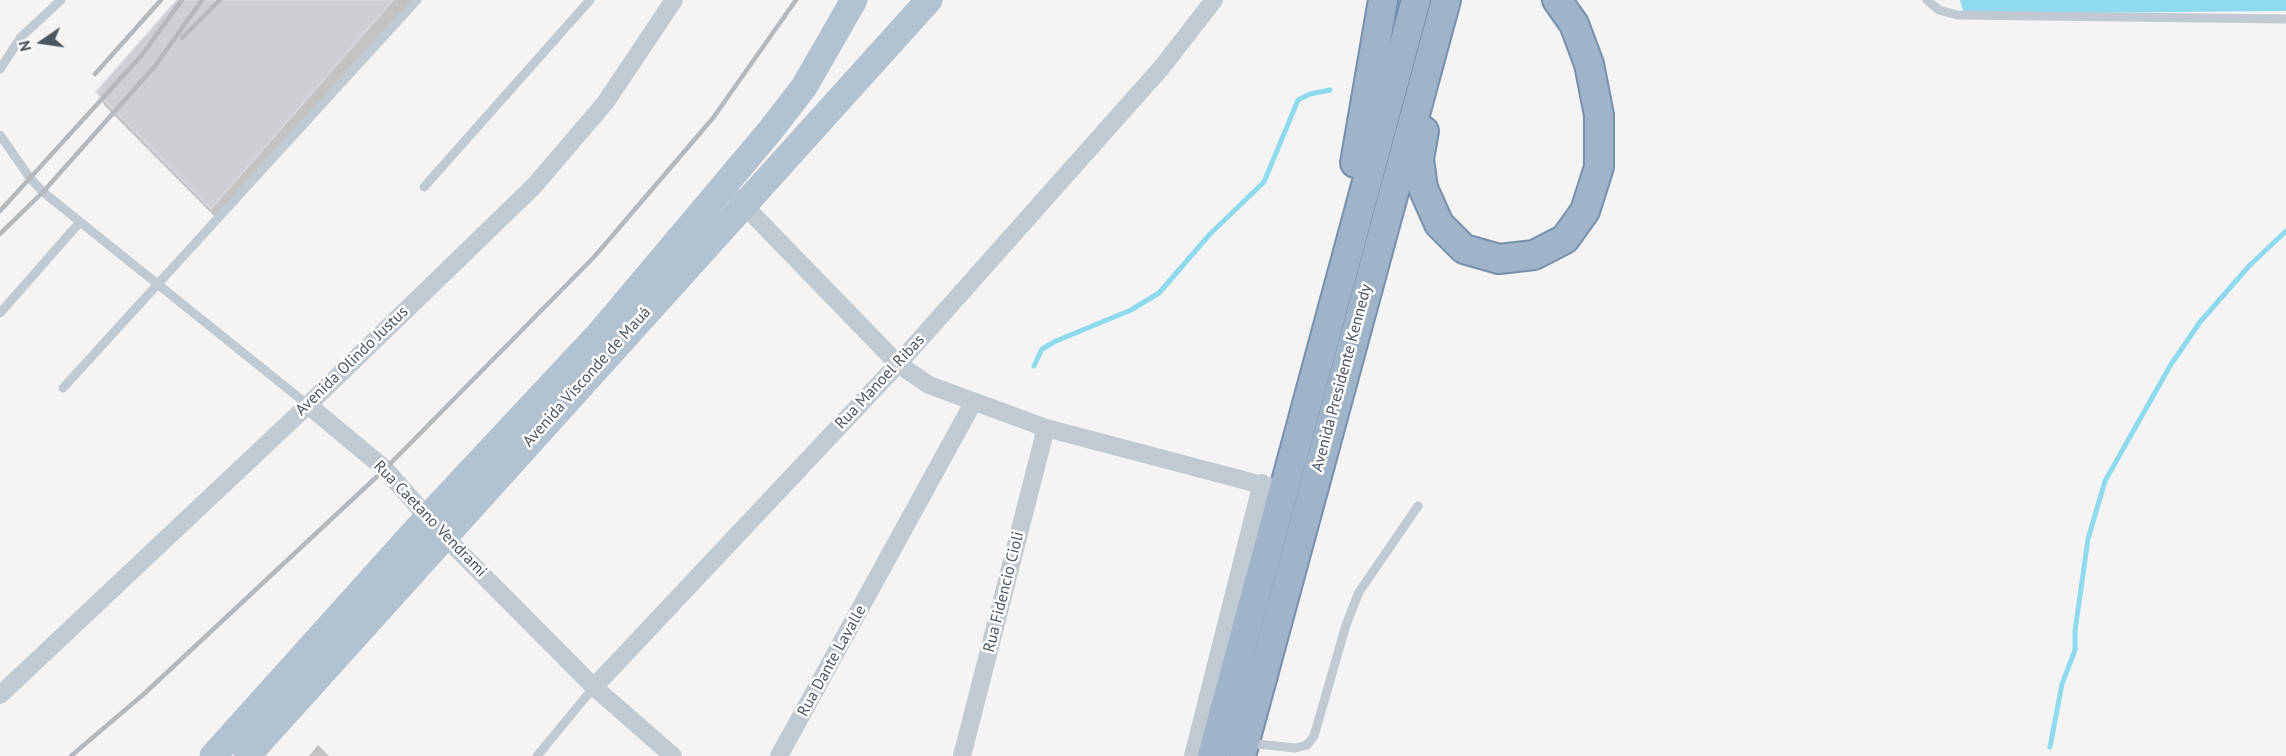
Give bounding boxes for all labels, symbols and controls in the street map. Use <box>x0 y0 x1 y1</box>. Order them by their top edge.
north arrow <box>12 12 72 72</box>
text: N <box>14 39 35 53</box>
street label: Avenida Presidente Kennedy <box>1308 282 1376 474</box>
street label: Avenida Olindo Justus <box>292 302 412 420</box>
street label: Avenida Visconde de Mauá <box>519 303 655 451</box>
street label: Rua Manoel Ribas <box>831 331 929 433</box>
street label: Rua Caetano Vendrami <box>369 457 491 581</box>
street label: Rua Fidencio Cioli <box>980 530 1028 654</box>
street label: Rua Dante Lavalle <box>794 602 870 720</box>

